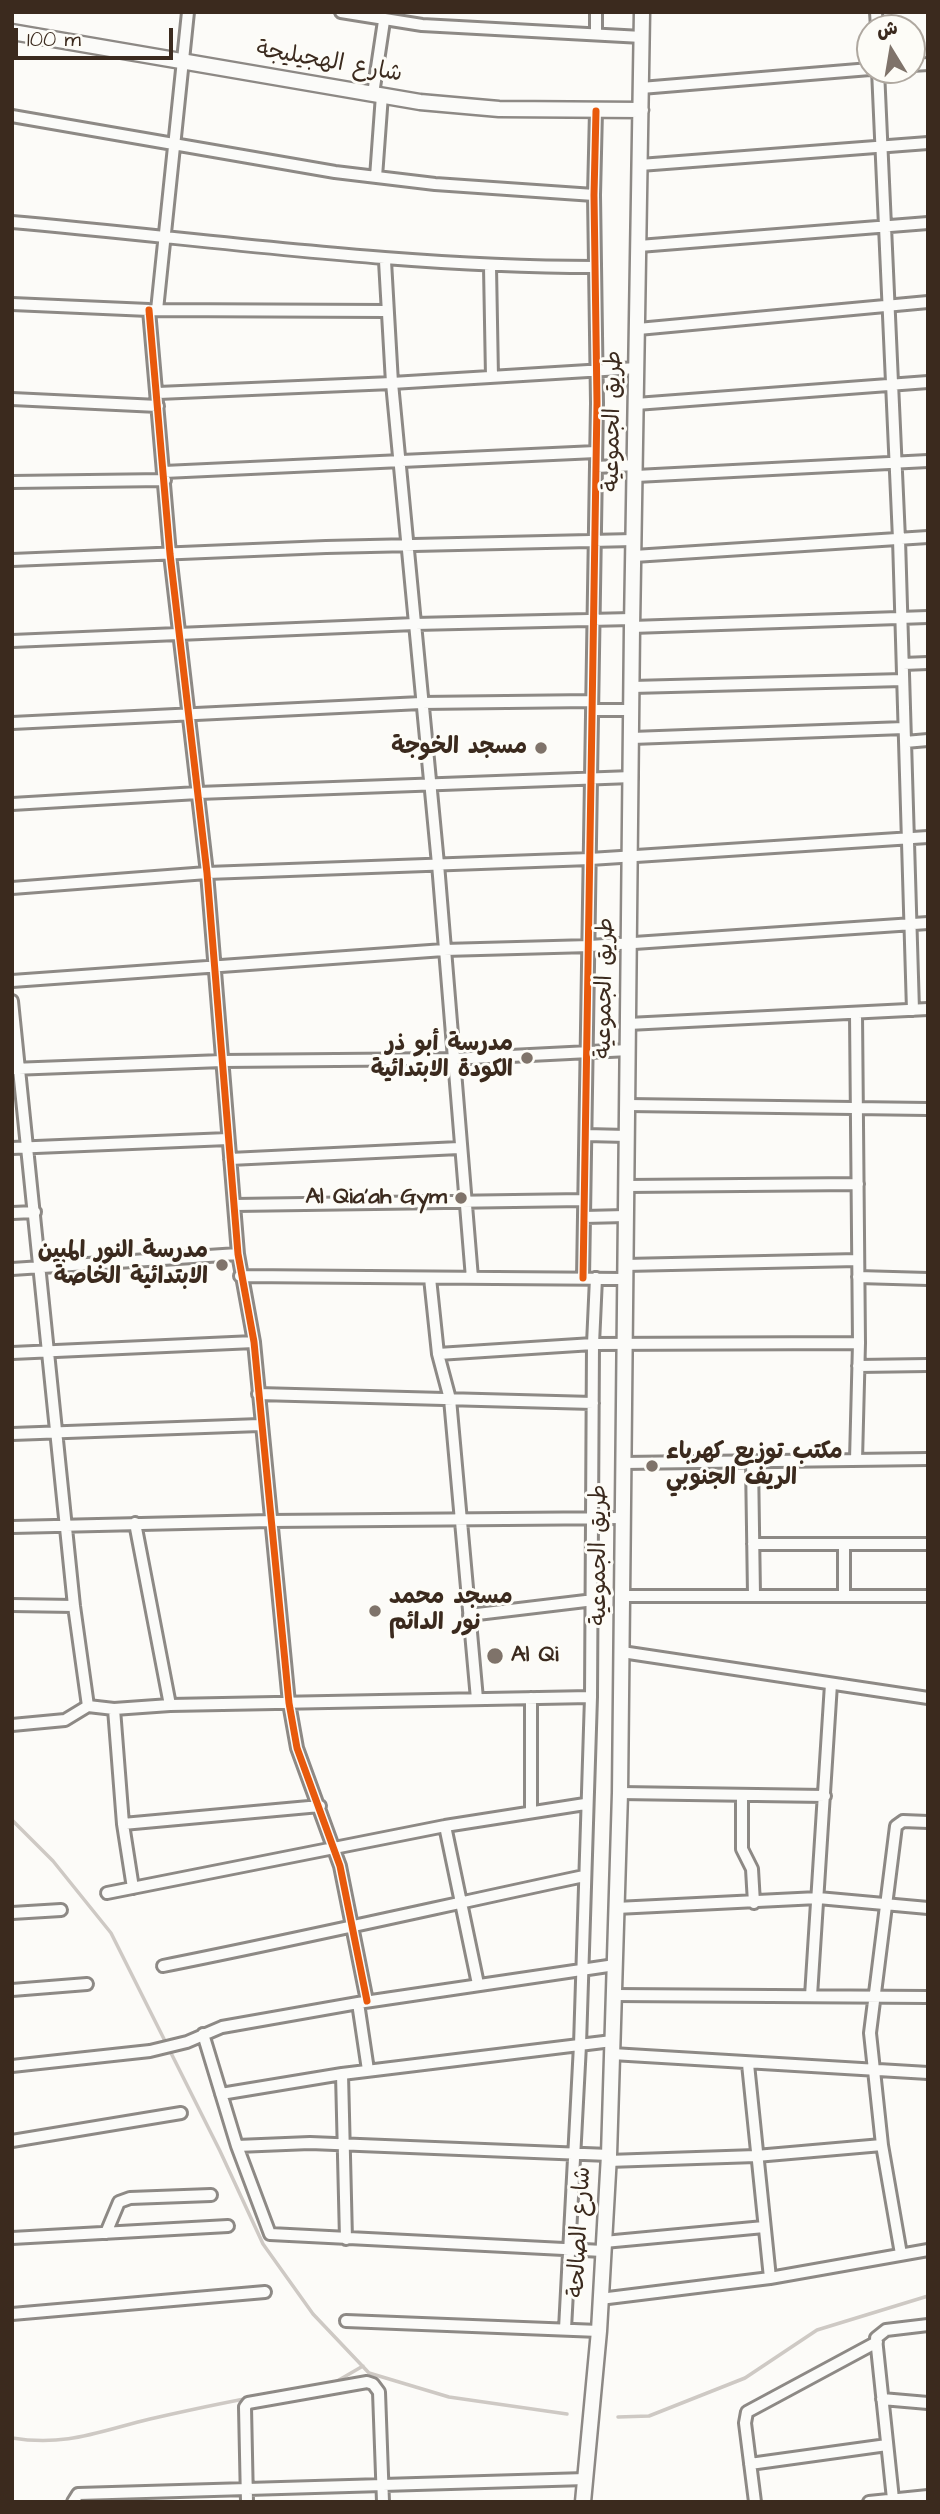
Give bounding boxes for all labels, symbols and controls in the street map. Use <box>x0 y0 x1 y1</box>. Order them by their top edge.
scale bar <box>18 14 177 58</box>
north arrow <box>856 14 926 84</box>
text: ش <box>874 15 900 45</box>
text: 100 m <box>27 25 81 54</box>
street label: شارع الهجيليجة <box>254 37 404 89</box>
street label: طريق الجموعية <box>599 350 629 492</box>
place label: مسجد الخوجة <box>391 734 527 762</box>
marker: مسجد الخوجة <box>533 740 549 756</box>
street label: طريق الجموعية <box>591 917 621 1059</box>
place label: مدرسة أبو ذر الكودة الابتدائية <box>371 1031 513 1085</box>
marker: مدرسة أبو ذر الكودة الابتدائية <box>519 1050 535 1066</box>
place label: Al Qia'ah Gym <box>305 1184 447 1212</box>
marker: Al Qia'ah Gym <box>453 1190 469 1206</box>
place label: مدرسة النور المبين الابتدائية الخاصة <box>38 1238 208 1292</box>
marker: مدرسة النور المبين الابتدائية الخاصة <box>214 1257 230 1273</box>
place label: مكتب توزيع كهرباء الريف الجنوبي <box>666 1439 843 1493</box>
marker: مكتب توزيع كهرباء الريف الجنوبي <box>644 1458 660 1474</box>
street label: طريق الجموعية <box>586 1484 614 1626</box>
place label: مسجد محمد نور الدائم <box>389 1584 513 1638</box>
marker: مسجد محمد نور الدائم <box>367 1603 383 1619</box>
place label: Al Qi <box>511 1642 558 1670</box>
marker: Al Qi <box>485 1646 505 1666</box>
street label: شارع الصالحة <box>564 2166 598 2298</box>

